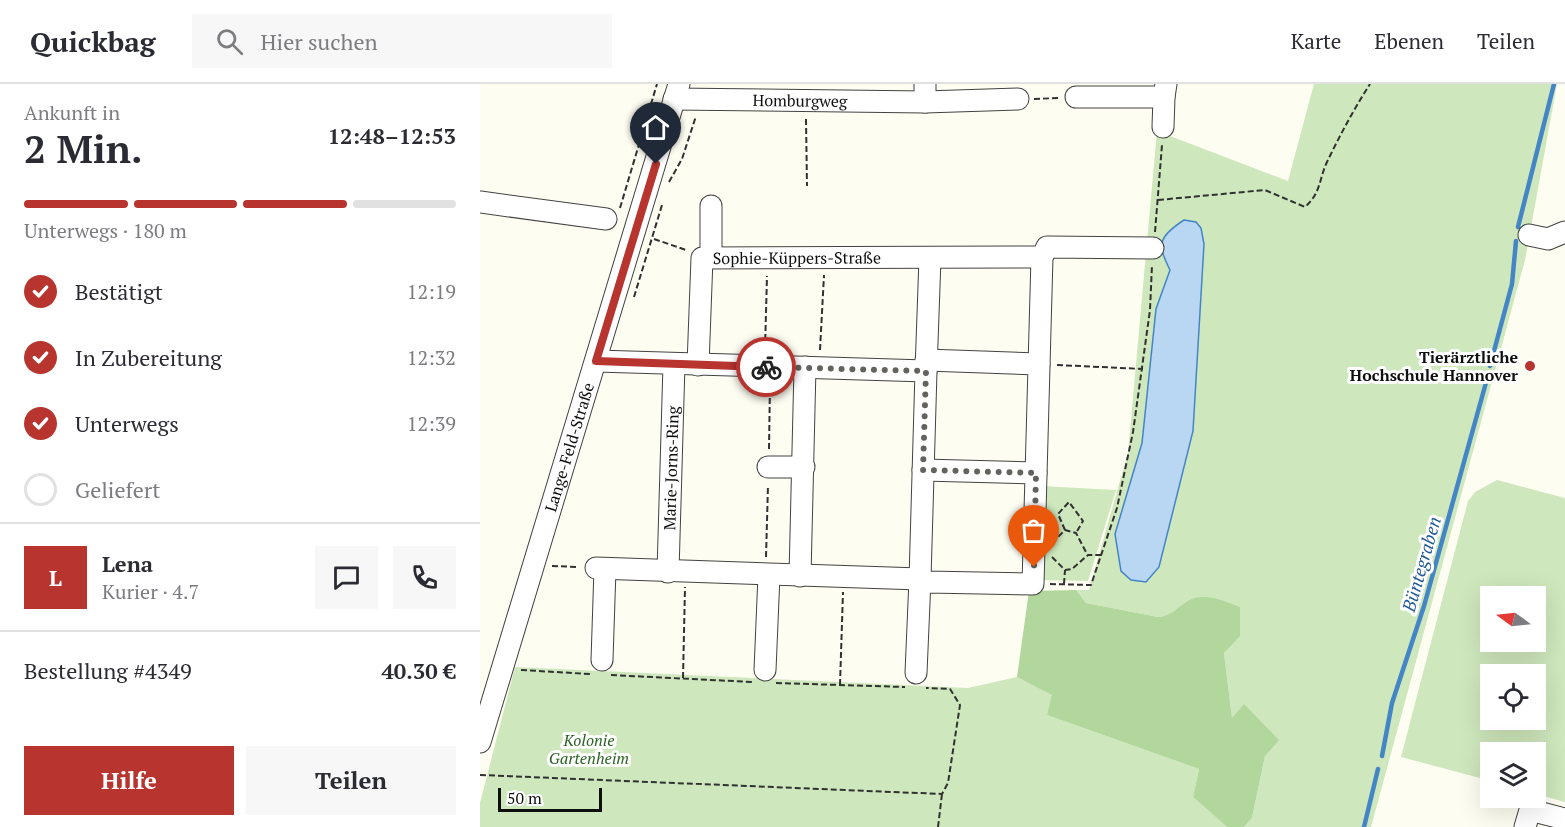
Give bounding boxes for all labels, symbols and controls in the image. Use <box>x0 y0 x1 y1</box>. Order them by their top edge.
search box <box>192 14 612 68</box>
text: Quickbag <box>30 23 156 60</box>
icon: search <box>213 25 246 58</box>
text: Hier suchen <box>261 27 378 56</box>
text: Karte <box>1291 27 1341 55</box>
text: Ebenen <box>1374 27 1444 55</box>
text: Teilen <box>1477 27 1535 55</box>
street label: Homburgweg <box>752 89 848 112</box>
text: Ankunft in <box>24 99 120 126</box>
pin <box>630 102 681 164</box>
icon: home <box>639 111 672 144</box>
text: 12:48–12:53 <box>328 121 456 150</box>
text: 2 Min. <box>24 122 142 174</box>
text: Unterwegs · 180 m <box>24 217 187 244</box>
street label: Sophie-Küppers-Straße <box>713 246 881 269</box>
icon: check <box>24 275 57 308</box>
text: Bestätigt <box>75 277 163 306</box>
text: 12:19 <box>407 278 456 305</box>
courier <box>736 337 796 397</box>
icon: check <box>24 341 57 374</box>
text: In Zubereitung <box>75 343 222 372</box>
text: 12:32 <box>407 344 456 371</box>
place label: Tierärztliche Hochschule Hannover <box>1350 346 1518 386</box>
icon: bike <box>750 351 783 384</box>
marker: Tierärztliche Hochschule Hannover <box>1523 359 1537 373</box>
street label: Lange-Feld-Straße <box>539 380 599 515</box>
street label: Marie-Jorns-Ring <box>658 405 684 531</box>
icon: check <box>24 407 57 440</box>
text: Unterwegs <box>75 409 179 438</box>
text: 12:39 <box>407 410 456 437</box>
text: Geliefert <box>75 475 160 504</box>
pin <box>1008 505 1059 567</box>
icon: bag <box>1017 514 1050 547</box>
water label: Büntegraben <box>1396 514 1446 615</box>
button: chat <box>315 546 378 609</box>
button: phone <box>393 546 456 609</box>
text: Lena <box>102 549 153 578</box>
text: L <box>49 563 62 592</box>
text: Kurier · 4.7 <box>102 578 199 605</box>
north arrow <box>1480 586 1546 652</box>
map controls <box>1480 586 1546 808</box>
text: Bestellung #4349 <box>24 656 192 685</box>
text: 40.30 € <box>381 656 456 685</box>
button: locate <box>1480 664 1546 730</box>
park label: Kolonie Gartenheim <box>549 729 629 769</box>
button: layers <box>1480 742 1546 808</box>
button: Hilfe <box>24 746 234 815</box>
button: Teilen <box>246 746 456 815</box>
scale bar <box>498 785 602 812</box>
text: 50 m <box>507 787 542 809</box>

